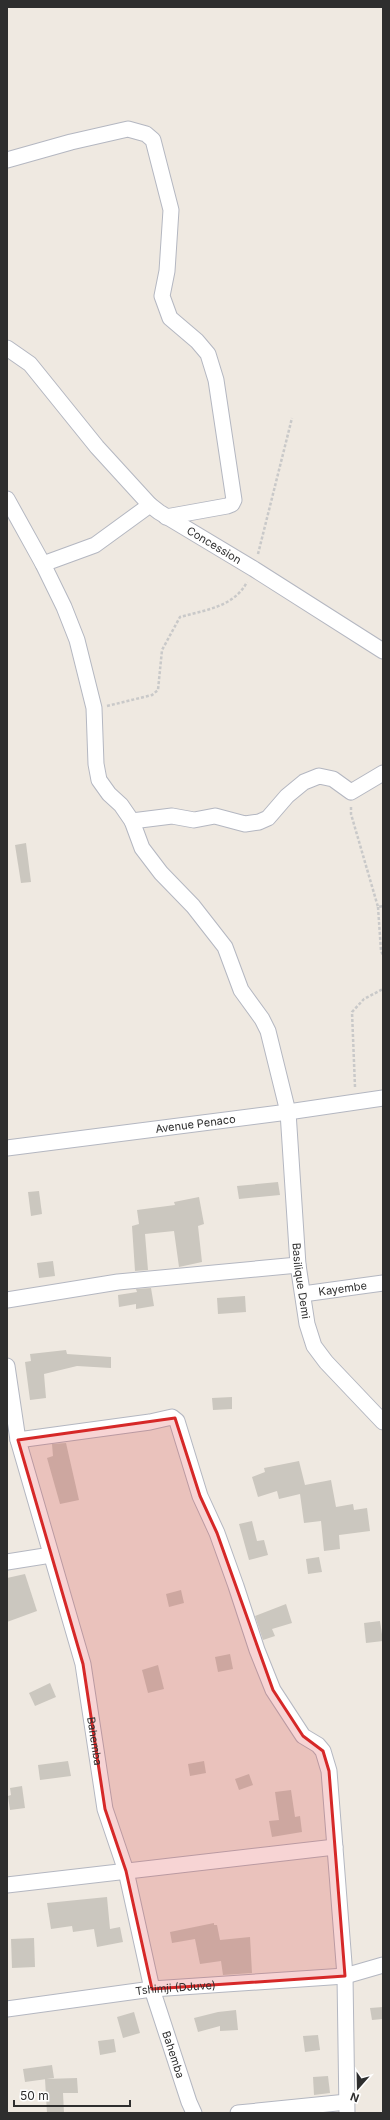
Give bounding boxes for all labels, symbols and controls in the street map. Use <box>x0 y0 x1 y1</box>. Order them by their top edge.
street label: Concession <box>184 523 244 567</box>
street label: Avenue Penaco <box>155 1112 237 1136</box>
street label: Basilique Demi <box>290 1242 313 1320</box>
street label: Kayembe <box>318 1278 368 1299</box>
street label: Bahemba <box>84 1716 105 1766</box>
street label: Tshimji (DJuve) <box>135 1978 216 1998</box>
street label: Bahemba <box>159 2029 188 2080</box>
north arrow <box>338 2068 378 2108</box>
scale bar <box>14 2082 130 2108</box>
text: 50 m <box>20 2088 49 2103</box>
text: N <box>348 2089 361 2105</box>

